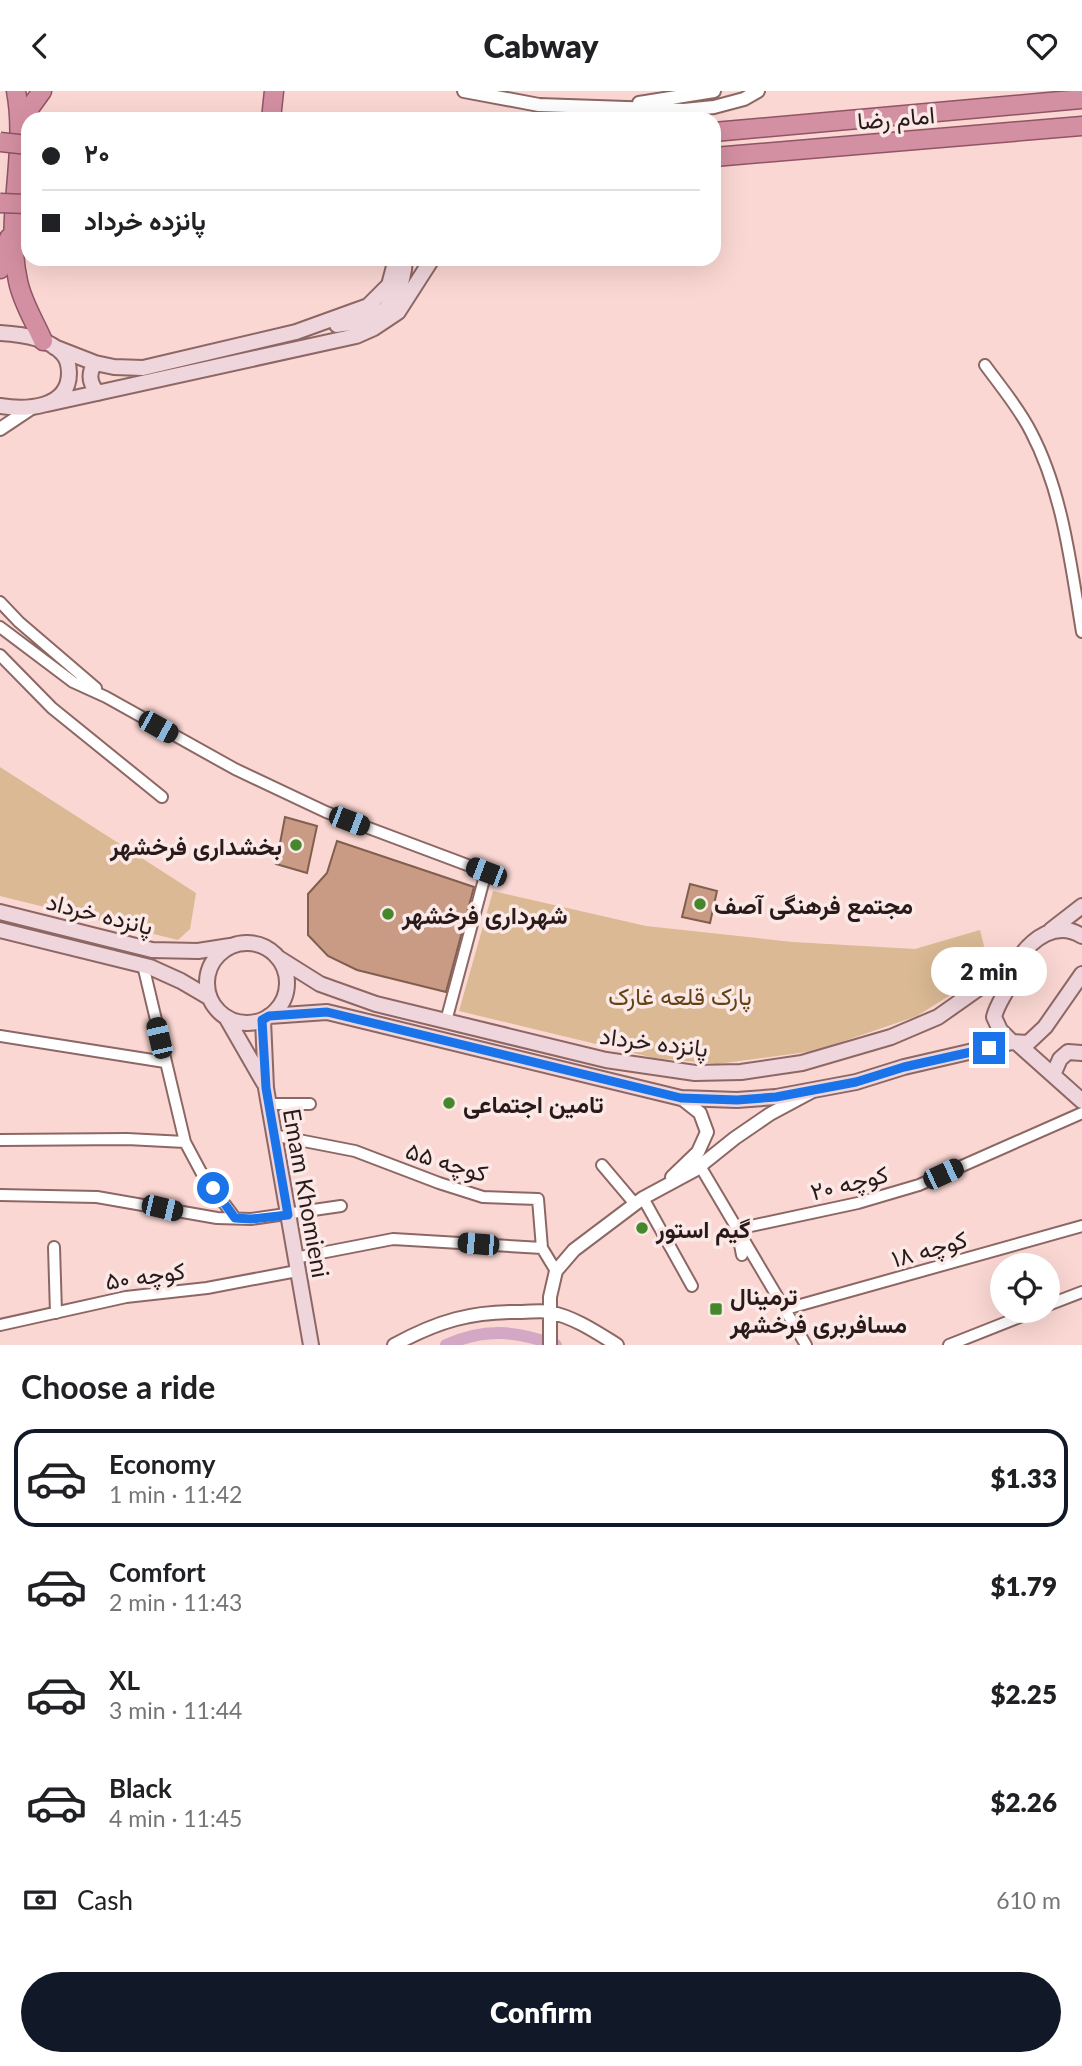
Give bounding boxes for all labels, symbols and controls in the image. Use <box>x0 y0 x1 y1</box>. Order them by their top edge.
text: Cabway <box>484 26 598 65</box>
icon: back <box>21 27 59 65</box>
icon: heart <box>1023 27 1061 65</box>
street label: امام رضا <box>856 99 936 138</box>
text: ۲۰ <box>84 137 110 169</box>
text: پانزده خرداد <box>84 204 206 236</box>
car <box>135 708 182 746</box>
car <box>326 804 373 838</box>
place label: بخشداری فرخشهر <box>109 831 282 862</box>
marker: بخشداری فرخشهر <box>288 837 304 853</box>
car <box>463 855 510 889</box>
street label: پانزده خرداد <box>43 886 156 943</box>
place label: مجتمع فرهنگی آصف <box>714 890 913 923</box>
marker: مجتمع فرهنگی آصف <box>692 896 708 912</box>
place label: شهرداری فرخشهر <box>401 900 568 931</box>
marker: شهرداری فرخشهر <box>380 906 396 922</box>
callout: 2 min <box>931 947 1047 995</box>
text: 2 min <box>960 957 1018 985</box>
park label: پارک قلعه غارک <box>608 981 752 1013</box>
car <box>145 1015 174 1061</box>
street label: پانزده خرداد <box>598 1020 710 1065</box>
route end <box>973 1032 1005 1064</box>
place label: تامین اجتماعی <box>463 1089 604 1119</box>
marker: تامین اجتماعی <box>441 1095 457 1111</box>
street label: Emam Khomieni <box>278 1106 336 1280</box>
street label: کوچه ۵۵ <box>402 1135 492 1190</box>
car <box>920 1156 967 1192</box>
street label: کوچه ۲۰ <box>807 1158 891 1208</box>
route start <box>197 1172 229 1204</box>
car <box>140 1193 185 1223</box>
place label: گیم استور <box>655 1214 750 1246</box>
marker: گیم استور <box>634 1220 650 1236</box>
street label: کوچه ۱۸ <box>888 1223 971 1275</box>
car <box>457 1232 500 1256</box>
map controls <box>990 1253 1060 1323</box>
button: locate <box>990 1253 1060 1323</box>
street label: کوچه ۵۰ <box>103 1255 187 1298</box>
place label: ترمینال مسافربری فرخشهر <box>729 1281 907 1340</box>
marker: ترمینال مسافربری فرخشهر <box>708 1301 724 1317</box>
text: Choose a ride <box>21 1367 215 1406</box>
icon: car <box>25 1447 88 1510</box>
text: Economy <box>109 1448 215 1480</box>
text: $1.33 <box>990 1462 1057 1494</box>
text: 1 min · 11:42 <box>109 1480 242 1508</box>
icon: car <box>25 1555 88 1618</box>
text: Comfort <box>109 1556 206 1588</box>
text: $1.79 <box>990 1570 1057 1602</box>
text: 2 min · 11:43 <box>109 1588 242 1616</box>
icon: car <box>25 1663 88 1726</box>
text: XL <box>109 1664 140 1696</box>
text: $2.25 <box>990 1678 1057 1710</box>
text: 3 min · 11:44 <box>109 1696 242 1724</box>
icon: car <box>25 1771 88 1834</box>
text: Black <box>109 1772 172 1804</box>
text: $2.26 <box>990 1786 1057 1818</box>
text: 4 min · 11:45 <box>109 1804 242 1832</box>
icon: cash <box>21 1881 59 1919</box>
text: Cash <box>77 1884 133 1916</box>
text: 610 m <box>996 1886 1061 1914</box>
button: Confirm <box>21 1972 1061 2052</box>

